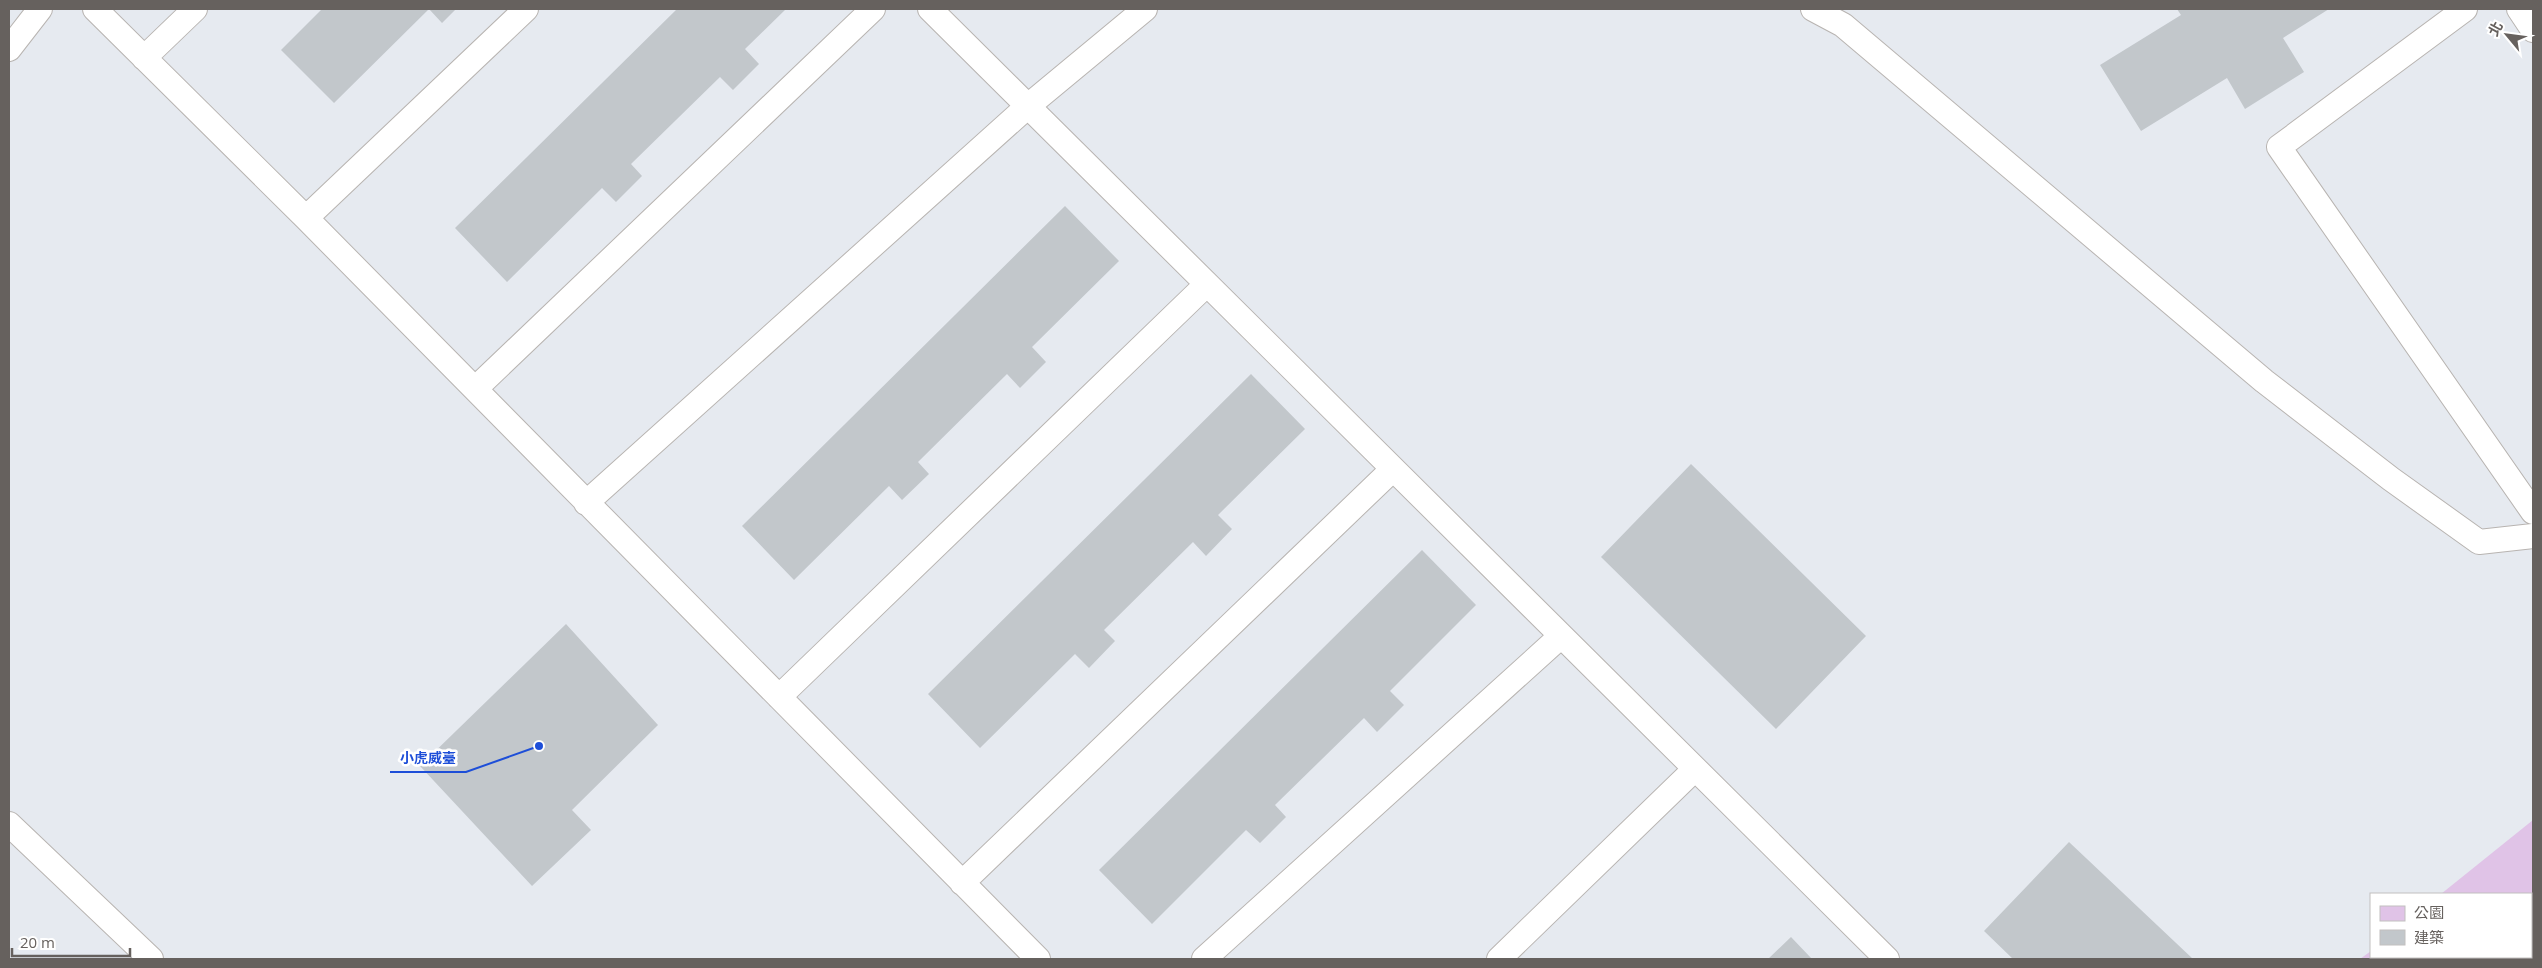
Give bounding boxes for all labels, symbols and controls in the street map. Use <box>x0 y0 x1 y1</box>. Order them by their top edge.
north arrow <box>2482 10 2532 60</box>
text: 北 <box>2483 18 2507 39</box>
callout: 小虎威臺 <box>390 743 466 772</box>
text: 小虎威臺 <box>400 748 456 767</box>
legend <box>2370 893 2532 958</box>
text: 公園 <box>2414 902 2444 922</box>
scale bar <box>12 926 130 958</box>
text: 建築 <box>2414 927 2444 947</box>
text: 20 m <box>20 932 55 952</box>

